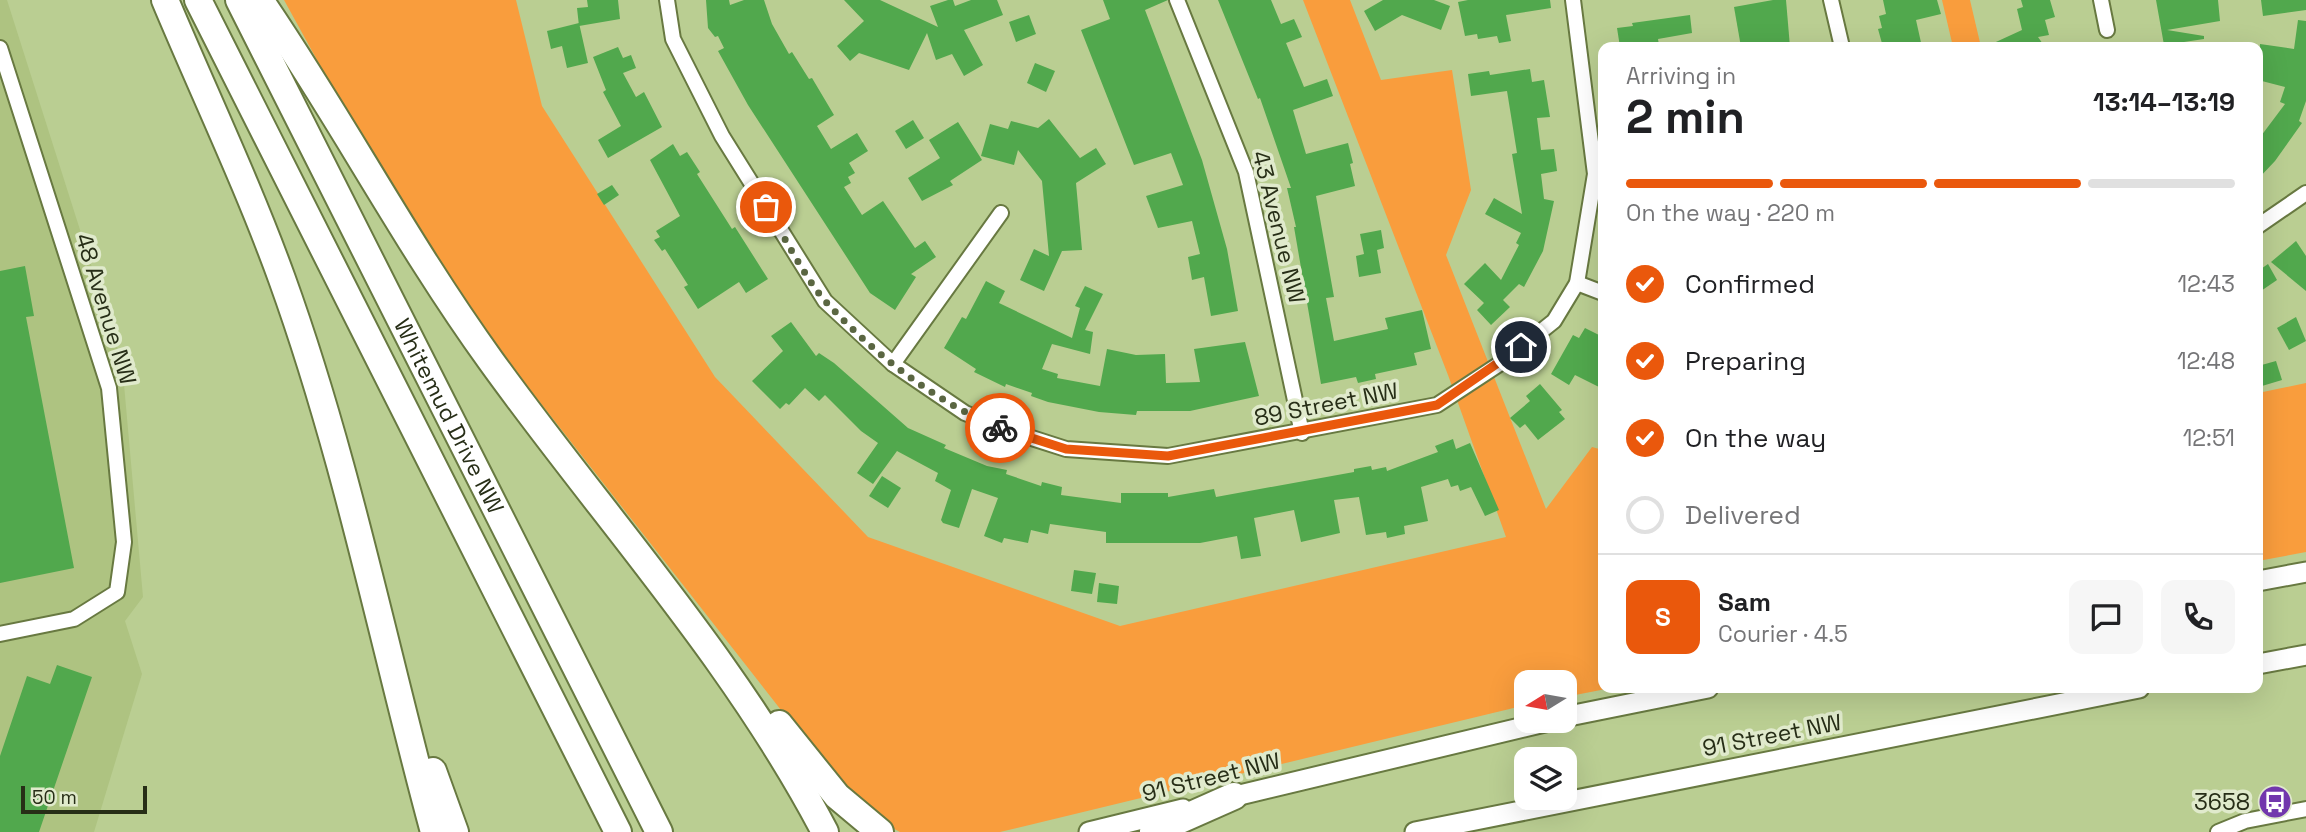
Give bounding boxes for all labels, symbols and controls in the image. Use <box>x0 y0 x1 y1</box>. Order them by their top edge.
text: Arriving in <box>1626 61 1736 91</box>
text: 13:14–13:19 <box>2093 85 2235 119</box>
text: 2 min <box>1626 88 1745 146</box>
street label: 43 Avenue NW <box>1246 147 1312 307</box>
pin <box>736 177 796 237</box>
icon: bag <box>747 188 785 226</box>
text: On the way · 220 m <box>1626 198 1835 228</box>
street label: 48 Avenue NW <box>69 230 143 388</box>
icon: check <box>1626 265 1664 303</box>
text: Confirmed <box>1685 267 1815 301</box>
text: 12:43 <box>2177 269 2235 299</box>
street label: Whitemud Drive NW <box>387 313 511 519</box>
pin <box>1491 317 1551 377</box>
icon: home <box>1502 328 1540 366</box>
icon: check <box>1626 342 1664 380</box>
text: Preparing <box>1685 344 1806 378</box>
text: 12:48 <box>2177 346 2235 376</box>
street label: 89 Street NW <box>1252 375 1400 433</box>
courier <box>965 393 1035 463</box>
icon: bike <box>981 409 1019 447</box>
icon: check <box>1626 419 1664 457</box>
text: On the way <box>1685 421 1826 455</box>
text: 12:51 <box>2183 423 2235 453</box>
text: Delivered <box>1685 498 1801 532</box>
button: chat <box>2069 580 2143 654</box>
button: phone <box>2161 580 2235 654</box>
text: Sam <box>1718 585 1771 619</box>
text: S <box>1655 600 1671 634</box>
text: Courier · 4.5 <box>1718 619 1848 649</box>
north arrow <box>1514 670 1577 733</box>
map controls <box>1514 670 1577 810</box>
street label: 91 Street NW <box>1700 707 1844 763</box>
street label: 91 Street NW <box>1139 745 1283 809</box>
button: layers <box>1514 747 1577 810</box>
scale bar <box>21 783 147 815</box>
bus stop icon: 3658 <box>2256 783 2294 821</box>
text: 50 m <box>32 785 77 810</box>
place label: 3658 <box>2194 787 2250 817</box>

